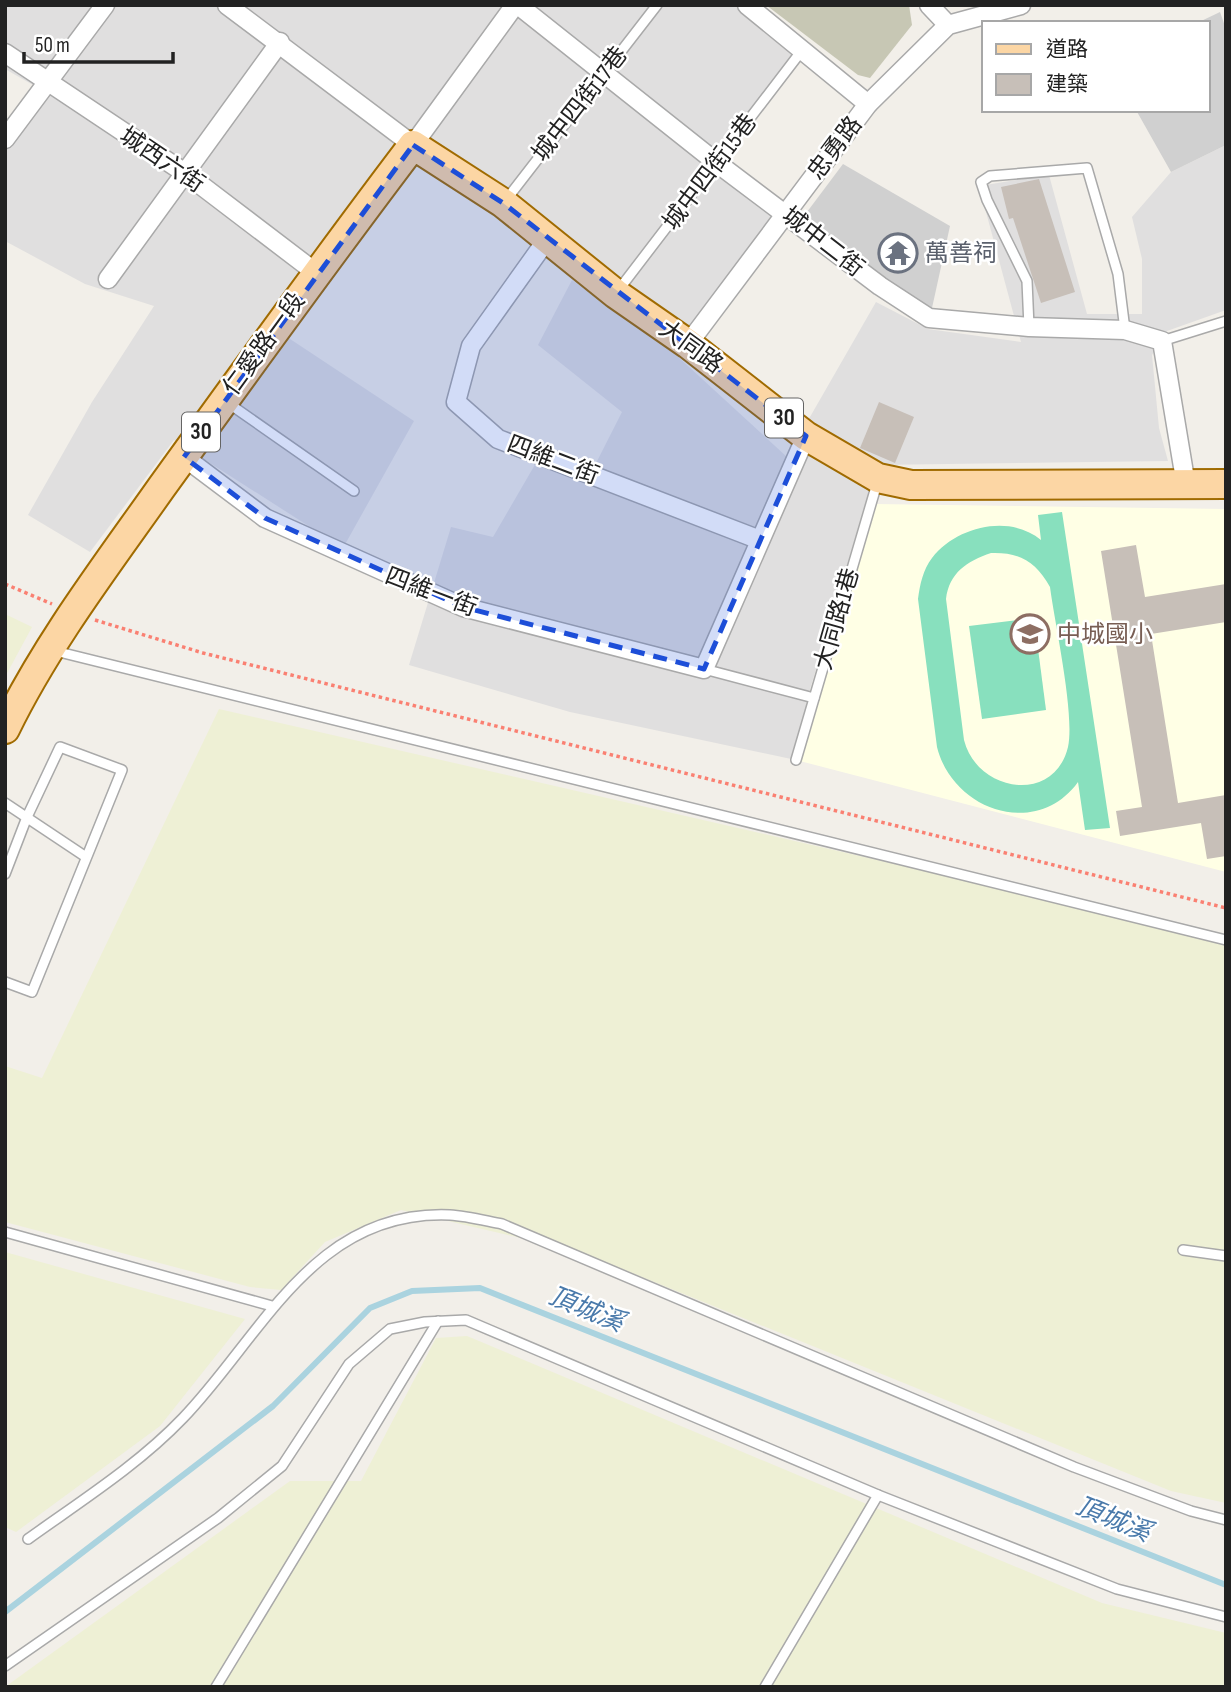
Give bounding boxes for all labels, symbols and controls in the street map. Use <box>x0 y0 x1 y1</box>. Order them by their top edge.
scale bar <box>24 21 173 65</box>
legend <box>982 21 1210 112</box>
text: 50 m <box>35 33 70 58</box>
text: 道路 <box>1046 37 1088 62</box>
street label: 城中四街17巷 <box>526 41 634 167</box>
text: 建築 <box>1046 72 1088 97</box>
street label: 城中四街15巷 <box>657 108 763 236</box>
street label: 忠勇路 <box>802 111 868 185</box>
street label: 城西六街 <box>114 121 210 199</box>
street label: 城中二街 <box>776 201 870 283</box>
temple icon: 萬善祠 <box>877 232 919 274</box>
place label: 萬善祠 <box>925 239 997 268</box>
street label: 仁愛路一段 <box>217 287 311 401</box>
street label: 大同路 <box>653 314 729 380</box>
road number: 30 <box>765 398 803 438</box>
road number: 30 <box>182 412 220 452</box>
street label: 四維二街 <box>503 429 603 491</box>
street label: 四維一街 <box>381 561 481 623</box>
street label: 大同路1巷 <box>809 565 865 673</box>
school or university icon: 中城國小 <box>1009 613 1051 655</box>
place label: 中城國小 <box>1057 620 1153 649</box>
water label: 頂城溪 <box>544 1281 632 1340</box>
water label: 頂城溪 <box>1071 1491 1159 1550</box>

